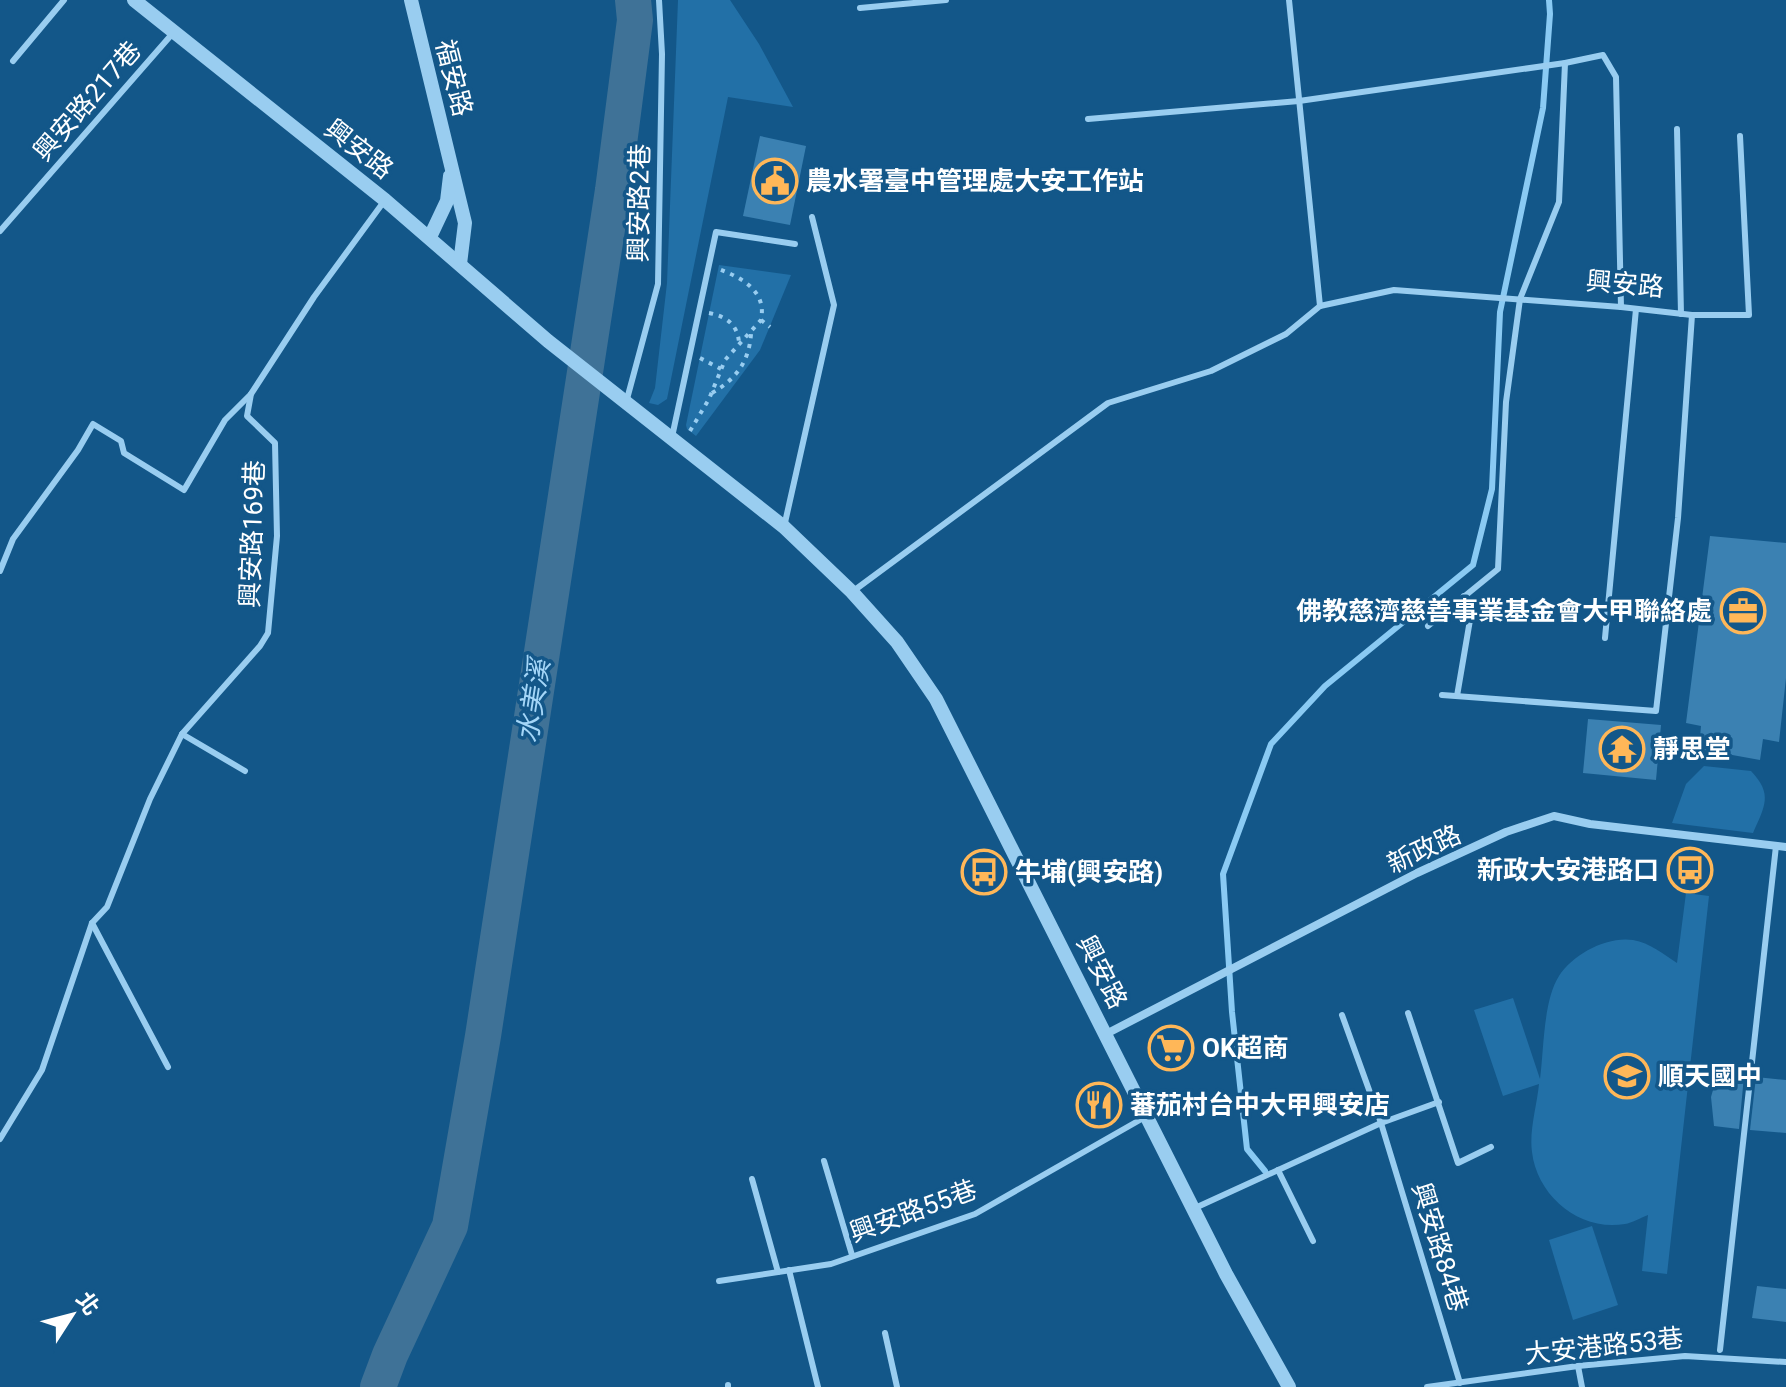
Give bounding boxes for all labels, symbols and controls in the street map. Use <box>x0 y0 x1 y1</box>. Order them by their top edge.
street label: 興安路217巷 <box>27 35 147 167</box>
street label: 福安路 <box>430 37 478 119</box>
street label: 興安路 <box>319 113 399 185</box>
street label: 興安路2巷 <box>623 143 655 263</box>
public building icon: 農水署臺中管理處大安工作站 <box>751 157 799 205</box>
place label: 農水署臺中管理處大安工作站 <box>806 166 1144 196</box>
street label: 興安路 <box>1585 266 1665 302</box>
street label: 興安路169巷 <box>234 460 270 608</box>
office icon: 佛教慈濟慈善事業基金會大甲聯絡處 <box>1719 587 1767 635</box>
place label: 佛教慈濟慈善事業基金會大甲聯絡處 <box>1296 596 1712 626</box>
water label: 水美溪 <box>511 653 557 745</box>
temple icon: 靜思堂 <box>1598 725 1646 773</box>
place label: 靜思堂 <box>1653 734 1731 764</box>
street label: 新政路 <box>1382 819 1466 879</box>
bus stop icon: 新政大安港路口 <box>1666 846 1714 894</box>
bus stop icon: 牛埔(興安路) <box>960 848 1008 896</box>
place label: 新政大安港路口 <box>1477 855 1659 885</box>
place label: 牛埔(興安路) <box>1015 857 1163 887</box>
street label: 興安路 <box>1071 930 1133 1014</box>
supermarket icon: OK超商 <box>1147 1024 1195 1072</box>
place label: OK超商 <box>1202 1033 1288 1063</box>
school or university icon: 順天國中 <box>1603 1052 1651 1100</box>
place label: 順天國中 <box>1658 1061 1762 1091</box>
restaurant icon: 蕃茄村台中大甲興安店 <box>1075 1081 1123 1129</box>
place label: 蕃茄村台中大甲興安店 <box>1130 1090 1390 1120</box>
street label: 興安路55巷 <box>845 1174 981 1248</box>
street label: 興安路84巷 <box>1406 1179 1474 1315</box>
north arrow <box>32 1275 112 1355</box>
text: 北 <box>71 1287 104 1320</box>
street label: 大安港路53巷 <box>1523 1323 1685 1369</box>

